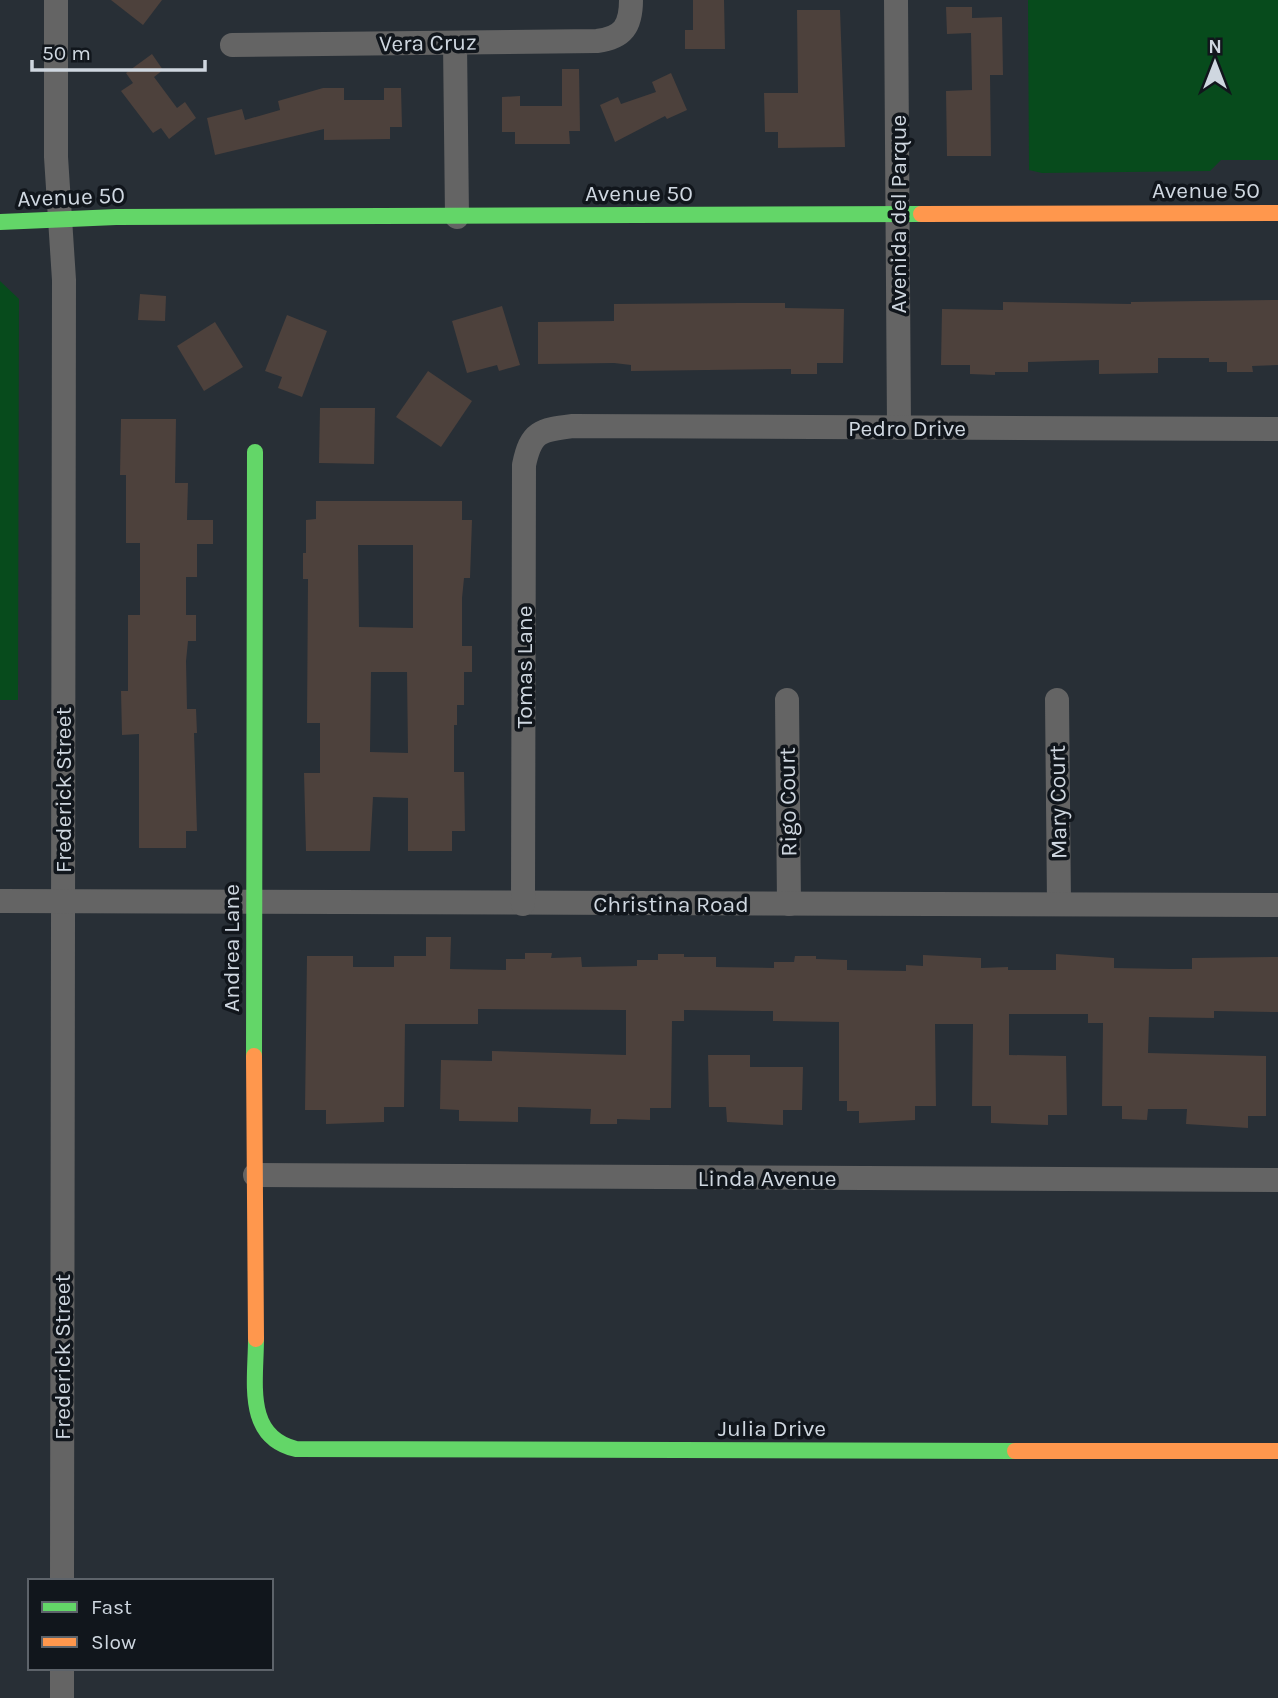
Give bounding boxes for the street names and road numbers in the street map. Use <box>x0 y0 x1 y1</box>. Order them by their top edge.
street label: Vera Cruz <box>379 29 477 57</box>
street label: Avenida del Parque <box>885 115 912 313</box>
street label: Avenue 50 <box>1152 177 1260 204</box>
street label: Avenue 50 <box>585 180 693 207</box>
street label: Avenue 50 <box>17 182 125 212</box>
street label: Pedro Drive <box>848 415 966 442</box>
street label: Tomas Lane <box>511 605 538 729</box>
street label: Frederick Street <box>50 707 77 873</box>
street label: Mary Court <box>1043 744 1072 859</box>
street label: Rigo Court <box>774 747 802 857</box>
street label: Andrea Lane <box>218 884 245 1012</box>
street label: Christina Road <box>593 891 749 918</box>
street label: Linda Avenue <box>698 1165 836 1192</box>
street label: Frederick Street <box>49 1274 76 1440</box>
street label: Julia Drive <box>718 1415 826 1442</box>

